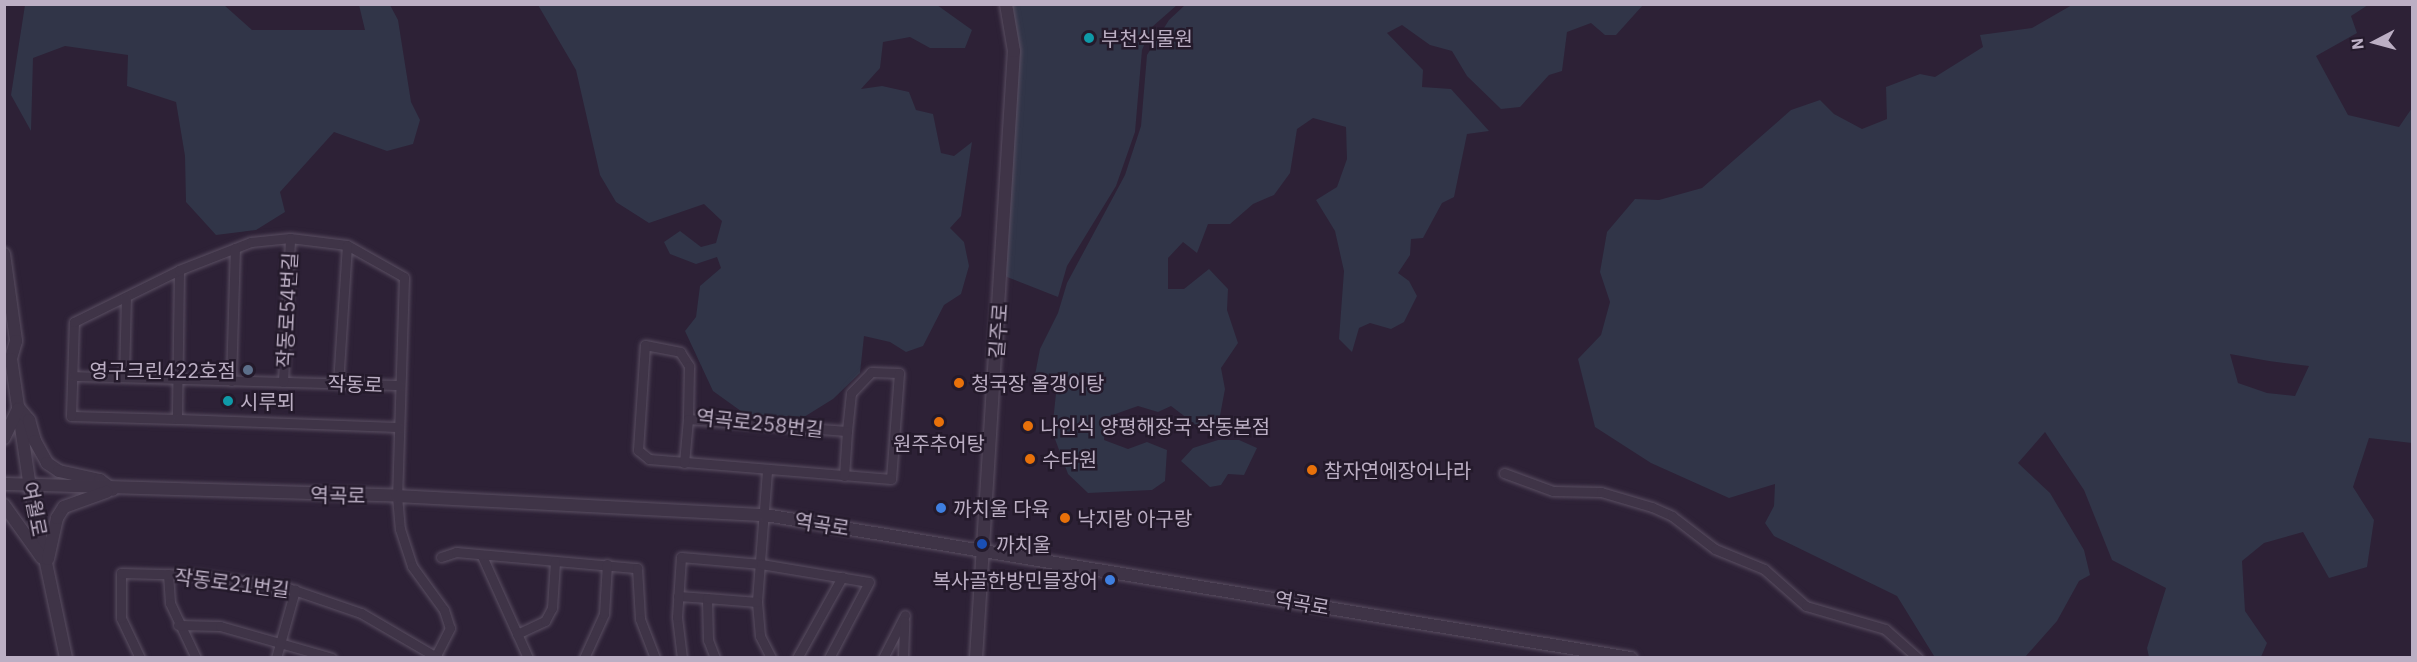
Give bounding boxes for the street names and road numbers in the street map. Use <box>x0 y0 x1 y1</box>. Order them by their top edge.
street label: 작동로54번길 <box>272 251 302 369</box>
street label: 길주로 <box>984 303 1012 359</box>
street label: 작동로 <box>327 371 383 397</box>
street label: 역곡로258번길 <box>695 404 825 442</box>
street label: 여월로 <box>18 480 52 538</box>
street label: 역곡로 <box>310 483 366 507</box>
street label: 역곡로 <box>793 508 851 540</box>
street label: 작동로21번길 <box>173 564 291 602</box>
street label: 역곡로 <box>1273 586 1331 620</box>

